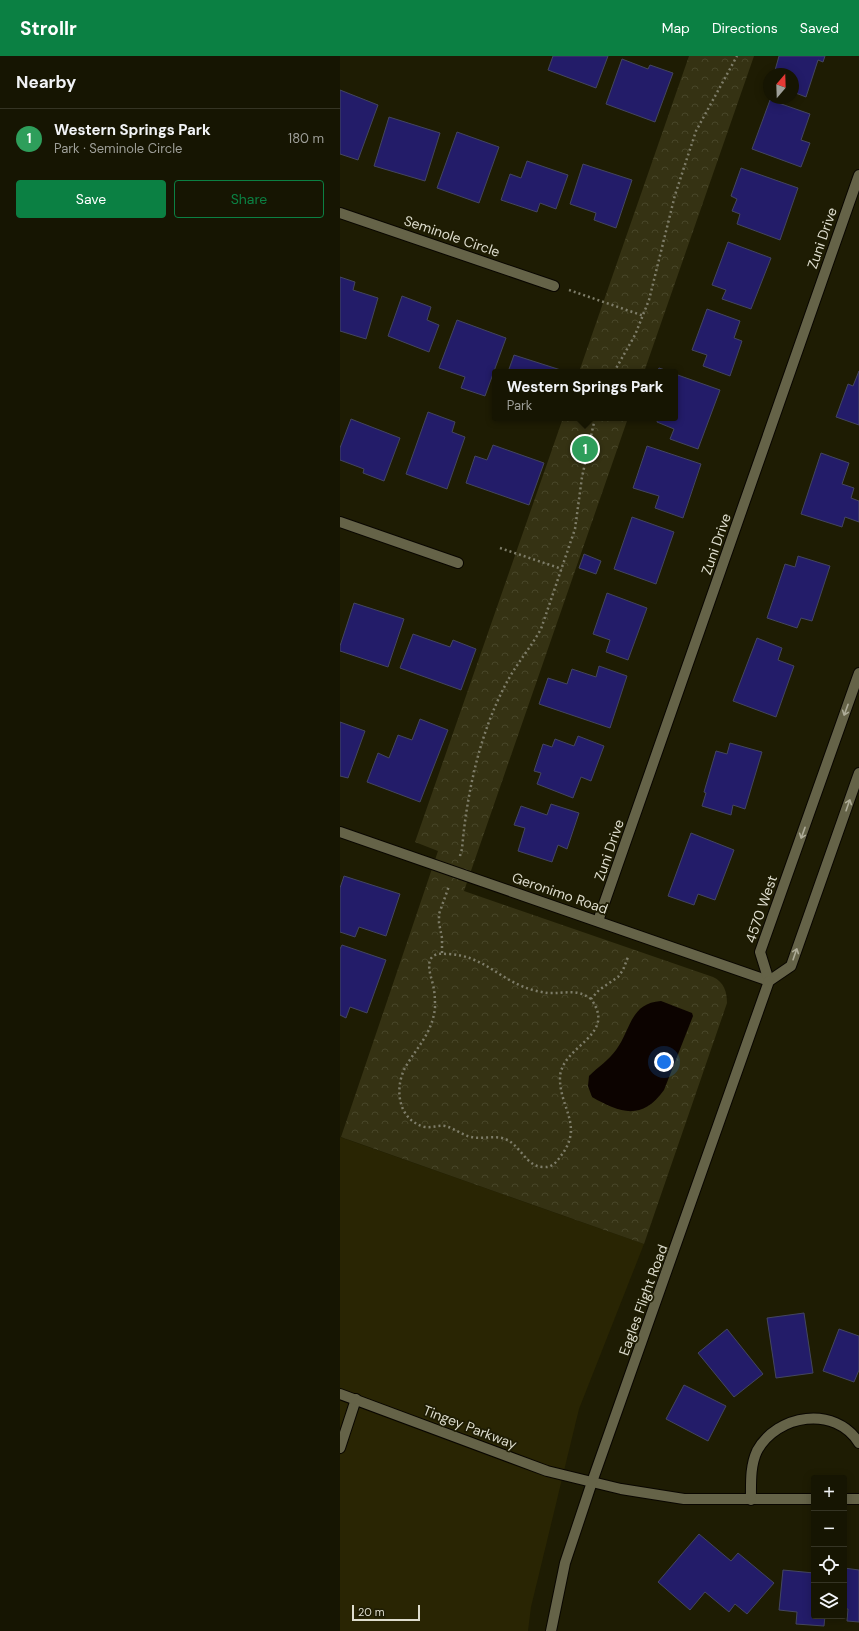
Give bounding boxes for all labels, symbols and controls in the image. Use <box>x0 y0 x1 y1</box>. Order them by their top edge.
text: Strollr <box>20 16 77 41</box>
text: Map <box>662 19 690 37</box>
text: Directions <box>712 19 778 37</box>
text: Saved <box>800 19 839 37</box>
north arrow <box>763 68 799 104</box>
text: Nearby <box>16 71 76 93</box>
text: Western Springs Park <box>54 120 211 140</box>
text: 1 <box>27 130 31 147</box>
text: 180 m <box>288 130 324 147</box>
text: Park · Seminole Circle <box>54 140 182 157</box>
button: Save <box>16 180 166 218</box>
button: Share <box>174 180 324 218</box>
street label: Zuni Drive <box>803 205 841 271</box>
street label: Seminole Circle <box>402 211 502 261</box>
popup <box>492 369 678 421</box>
text: Western Springs Park <box>507 377 663 397</box>
text: Park <box>507 397 532 414</box>
pin: 1 <box>572 434 598 464</box>
street label: Zuni Drive <box>697 511 735 577</box>
one-way arrow <box>842 704 849 717</box>
one-way arrow <box>844 799 852 811</box>
street label: Zuni Drive <box>590 817 628 883</box>
one-way arrow <box>798 826 806 838</box>
street label: Geronimo Road <box>510 868 610 918</box>
street label: 4570 West <box>741 873 781 945</box>
one-way arrow <box>792 948 799 961</box>
your location <box>654 1052 674 1072</box>
street label: Eagles Flight Road <box>615 1242 671 1358</box>
street label: Tingey Parkway <box>420 1401 520 1453</box>
map controls <box>811 1475 847 1619</box>
button: + <box>811 1475 847 1511</box>
button: − <box>811 1511 847 1547</box>
button: locate <box>811 1547 847 1583</box>
button: layers <box>811 1583 847 1619</box>
scale bar <box>352 1603 420 1622</box>
text: 20 m <box>358 1605 384 1619</box>

